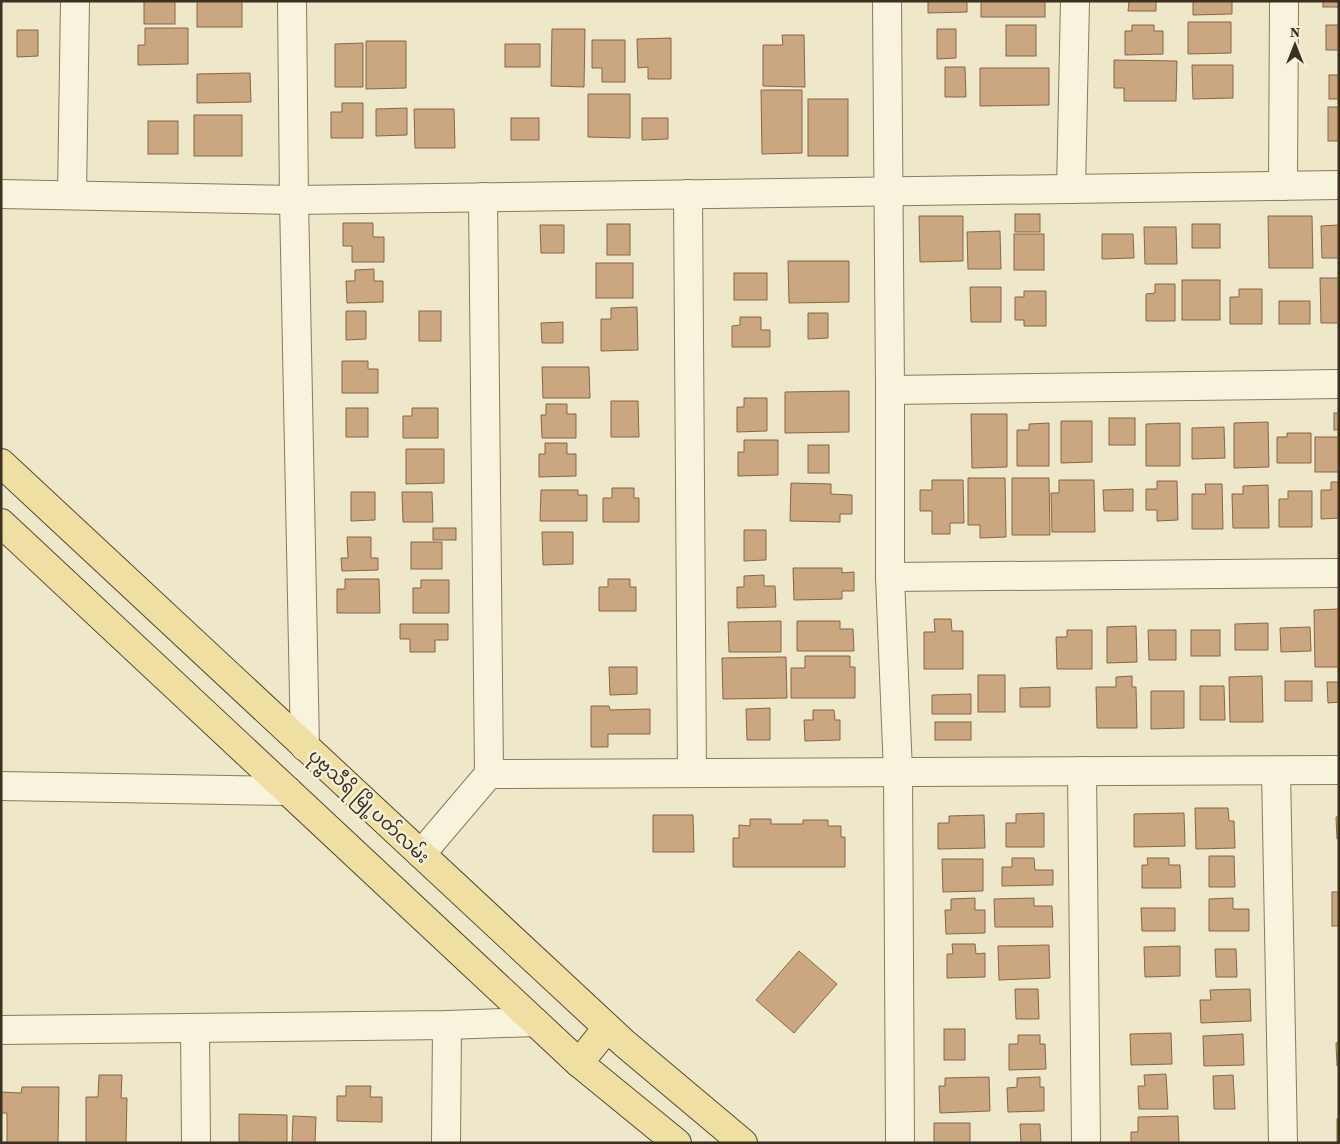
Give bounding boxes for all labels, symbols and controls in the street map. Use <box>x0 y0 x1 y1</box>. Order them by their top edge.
north arrow <box>1270 20 1320 70</box>
text: N <box>1290 22 1300 42</box>
street label: ပုဗ္ဗသီရိ မြို့ပတ်လမ်း <box>301 743 436 871</box>

